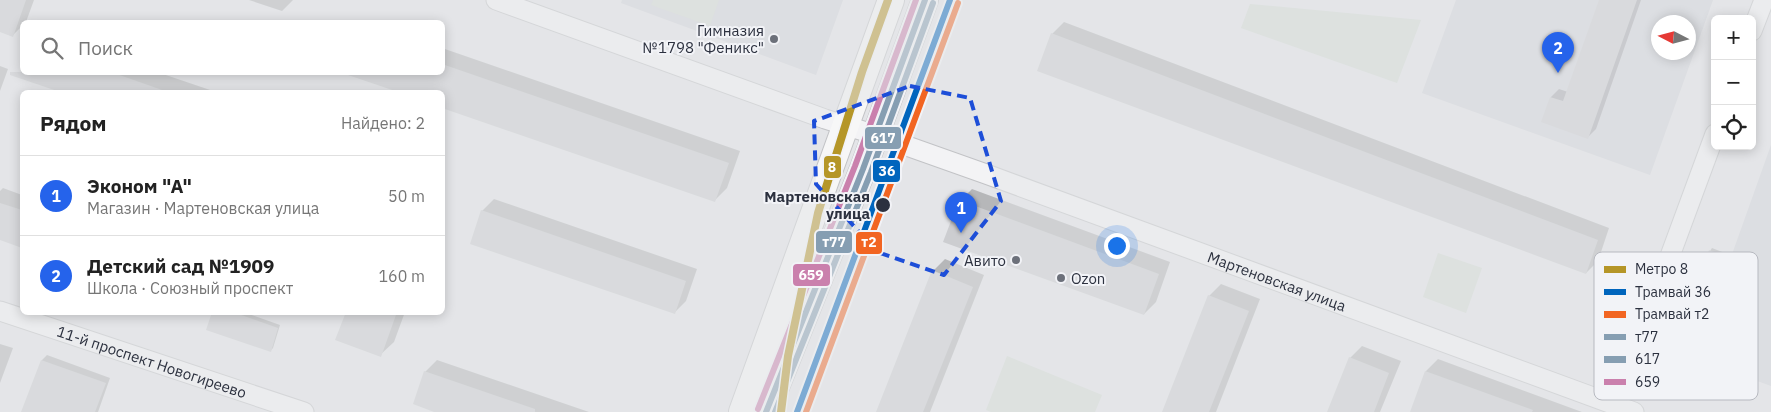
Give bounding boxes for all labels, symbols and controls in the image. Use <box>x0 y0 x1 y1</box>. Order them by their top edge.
north arrow <box>1651 15 1696 60</box>
map controls <box>1711 15 1756 150</box>
button: + <box>1711 15 1756 60</box>
search box <box>20 20 445 75</box>
place label: Гимназия №1798 "Феникс" <box>643 21 764 57</box>
pin: 2 <box>1542 32 1574 73</box>
marker: Гимназия №1798 "Феникс" <box>768 33 780 45</box>
icon: search <box>38 34 66 62</box>
text: Поиск <box>78 36 133 60</box>
button: − <box>1711 60 1756 105</box>
button: locate <box>1711 105 1756 150</box>
text: Рядом <box>40 109 107 137</box>
text: Найдено: 2 <box>341 113 425 133</box>
line badge: 617 <box>864 126 902 150</box>
text: 617 <box>870 129 896 147</box>
line badge: 8 <box>823 155 842 179</box>
text: 8 <box>828 158 836 176</box>
line badge: 36 <box>872 159 901 183</box>
text: 36 <box>879 162 895 180</box>
text: Эконом "А" <box>87 174 192 198</box>
text: 1 <box>51 186 61 206</box>
text: 50 m <box>388 186 425 206</box>
place label: Мартеновская улица <box>764 187 870 223</box>
pin: 1 <box>945 192 977 233</box>
marker: Мартеновская улица <box>874 196 892 214</box>
text: Магазин · Мартеновская улица <box>87 198 319 218</box>
line badge: т77 <box>815 230 853 254</box>
line badge: т2 <box>855 231 883 255</box>
text: т77 <box>822 233 846 251</box>
text: т2 <box>861 233 877 251</box>
your location <box>1104 233 1130 259</box>
street label: Мартеновская улица <box>1205 247 1349 315</box>
place label: Авито <box>964 251 1006 270</box>
legend <box>1594 252 1758 400</box>
text: Детский сад №1909 <box>87 254 274 278</box>
marker: Авито <box>1010 254 1022 266</box>
text: Метро 8 <box>1635 260 1688 278</box>
line badge: 659 <box>792 263 831 287</box>
text: 2 <box>51 266 61 286</box>
text: 160 m <box>378 266 425 286</box>
text: 659 <box>798 266 824 284</box>
place label: Ozon <box>1071 269 1105 288</box>
marker: Ozon <box>1055 272 1067 284</box>
text: Школа · Союзный проспект <box>87 278 293 298</box>
text: Трамвай 36 <box>1635 283 1711 301</box>
text: Трамвай т2 <box>1635 305 1709 323</box>
street label: 11-й проспект Новогиреево <box>55 321 249 402</box>
text: т77 <box>1635 328 1658 346</box>
text: 617 <box>1635 350 1660 368</box>
text: 659 <box>1635 373 1660 391</box>

